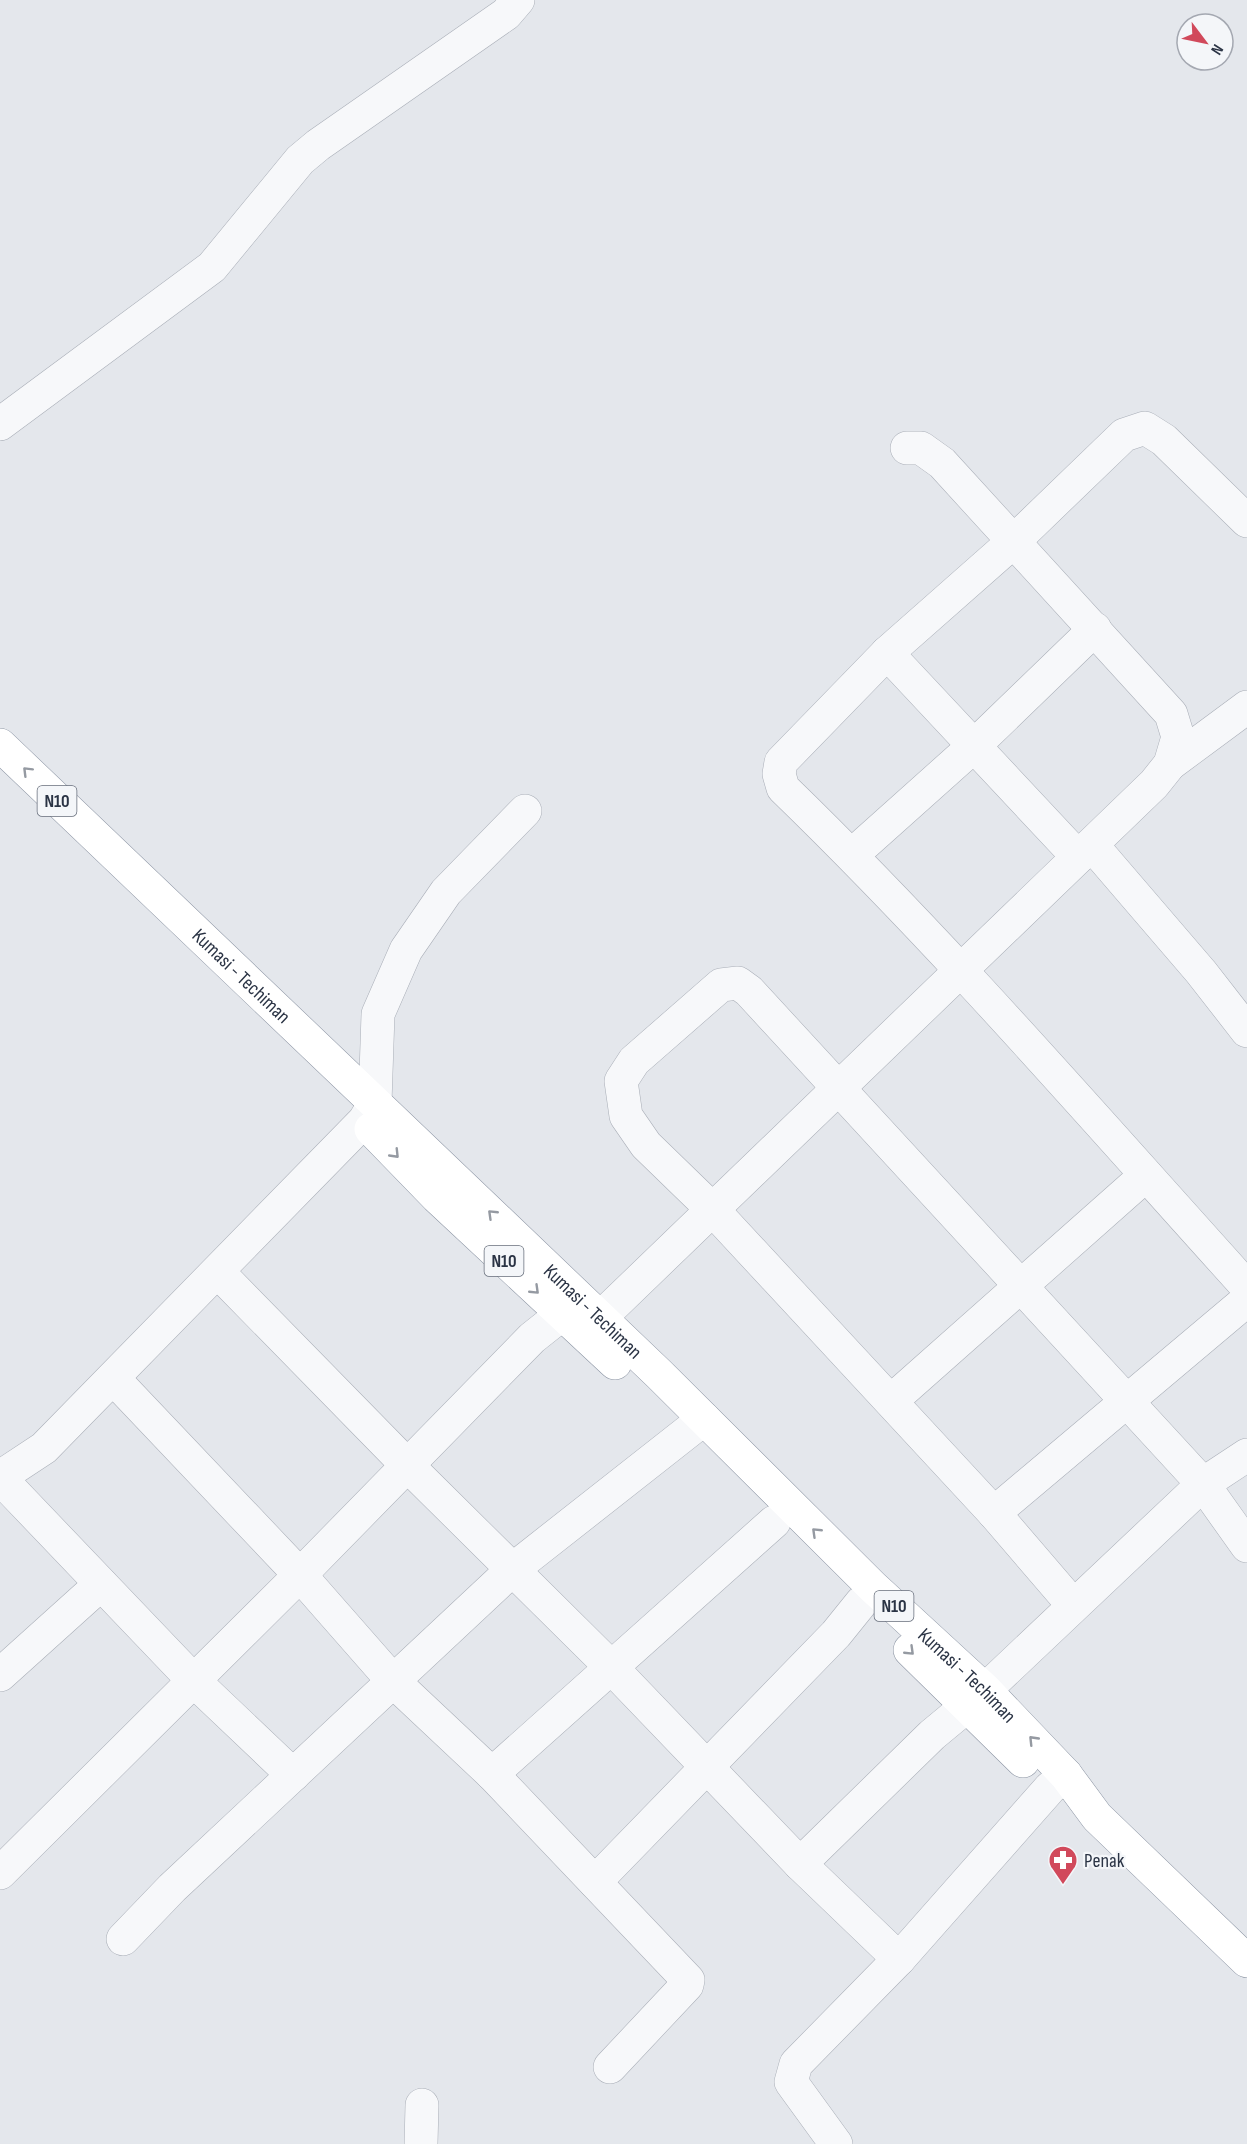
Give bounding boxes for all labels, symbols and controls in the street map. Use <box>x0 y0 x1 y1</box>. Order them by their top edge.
north arrow <box>1175 12 1235 72</box>
text: N <box>1206 40 1227 58</box>
one-way arrow <box>24 768 35 779</box>
road number: N10 <box>38 786 76 816</box>
street label: Kumasi - Techiman <box>187 924 295 1029</box>
one-way arrow <box>388 1146 399 1157</box>
one-way arrow <box>488 1211 499 1222</box>
road number: N10 <box>484 1246 524 1276</box>
street label: Kumasi - Techiman <box>538 1259 647 1364</box>
one-way arrow <box>528 1283 538 1294</box>
one-way arrow <box>813 1528 823 1539</box>
road number: N10 <box>874 1591 914 1621</box>
street label: Kumasi - Techiman <box>913 1623 1021 1728</box>
one-way arrow <box>902 1643 913 1654</box>
one-way arrow <box>1029 1736 1040 1747</box>
pharmacy icon: Penak <box>1047 1844 1079 1886</box>
place label: Penak <box>1084 1849 1125 1873</box>

